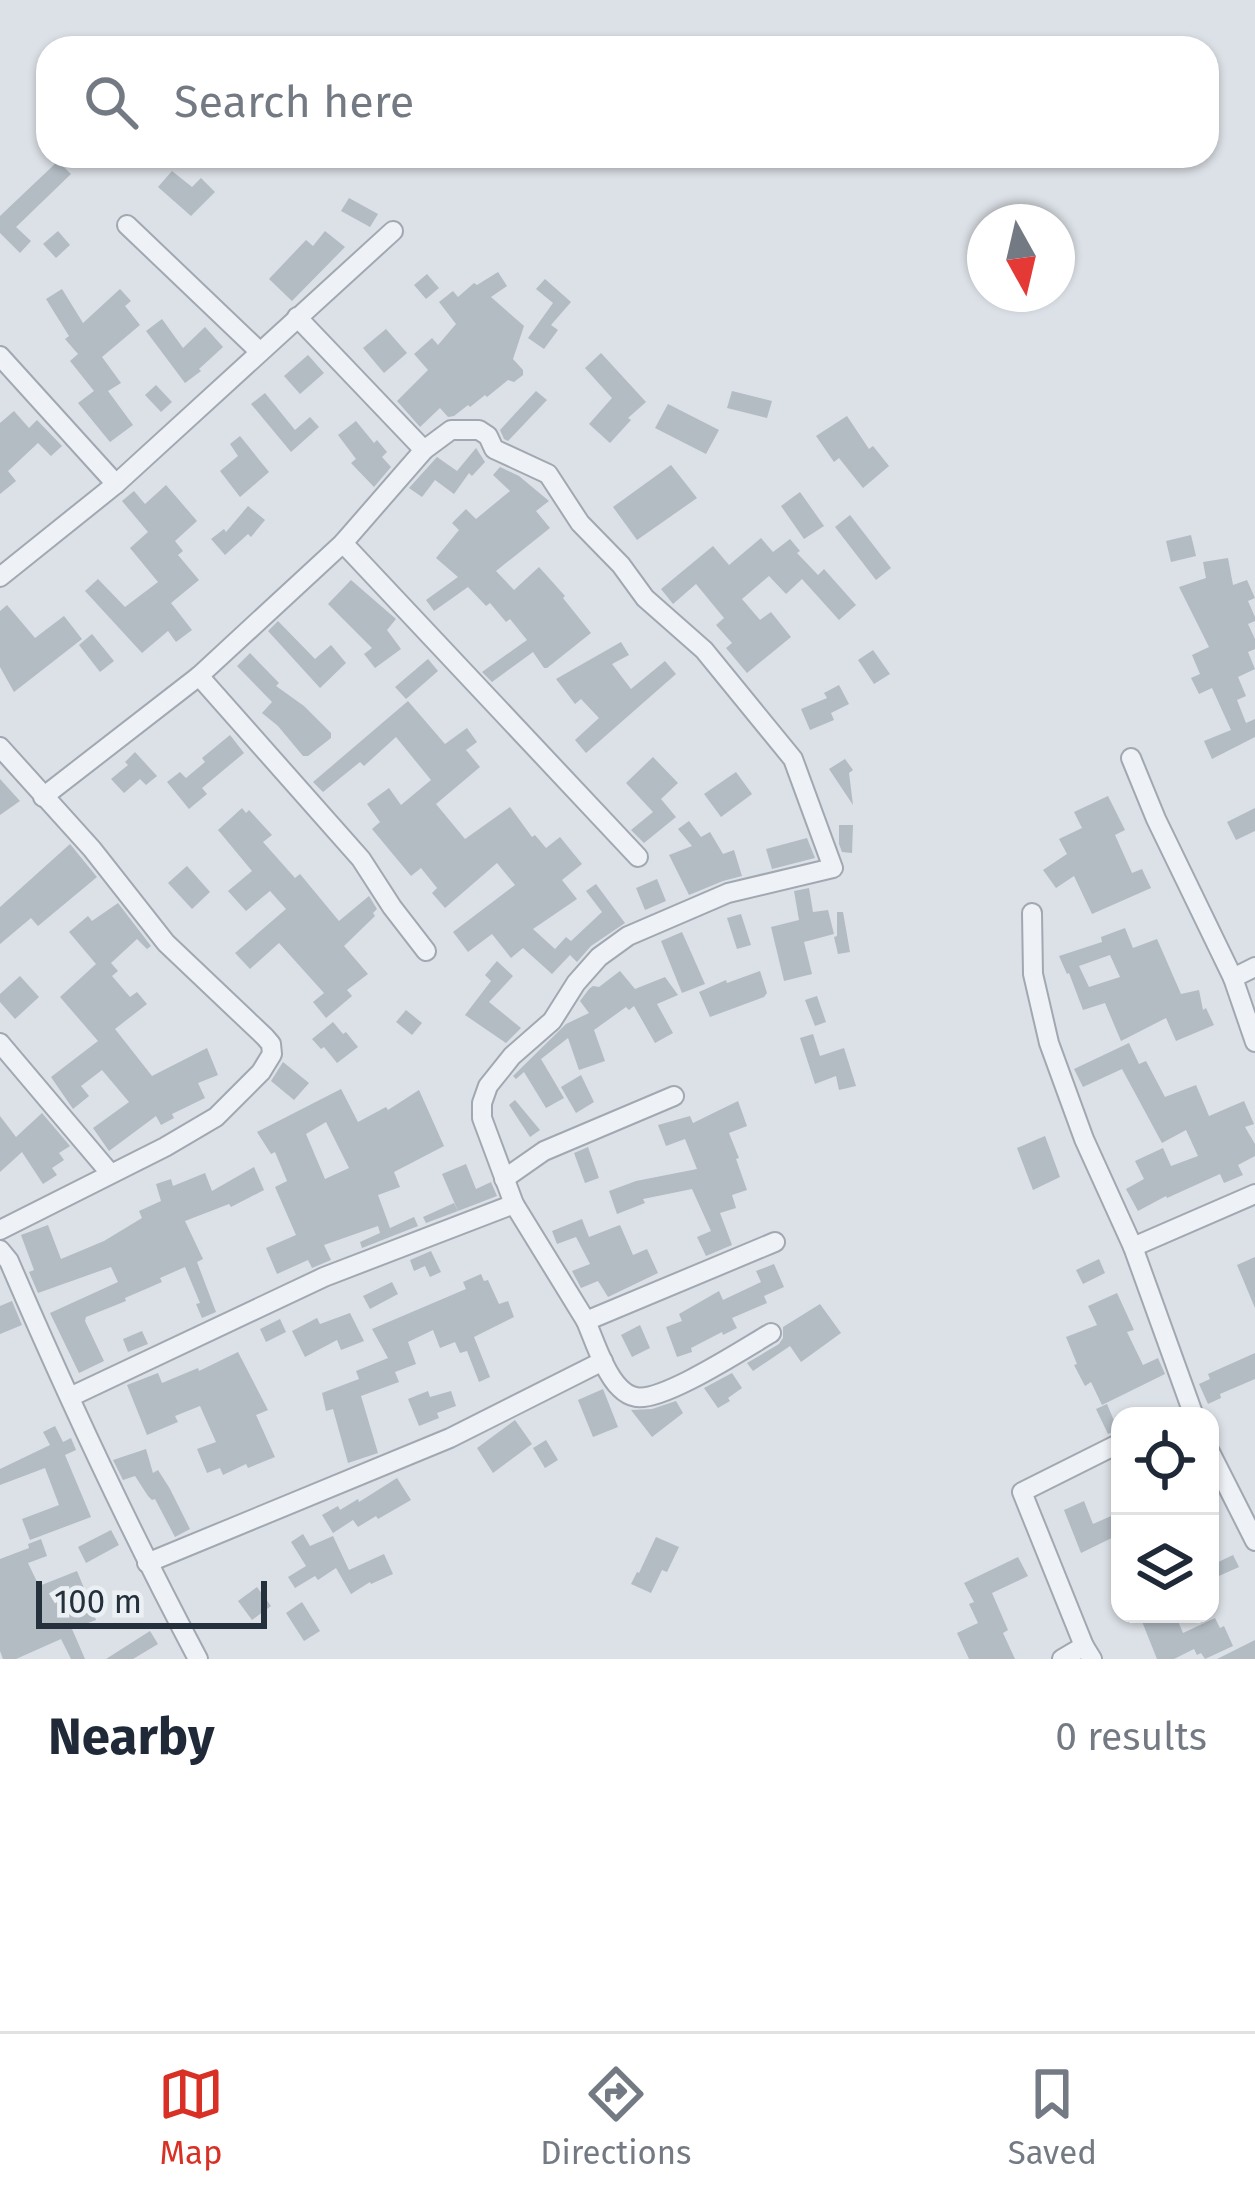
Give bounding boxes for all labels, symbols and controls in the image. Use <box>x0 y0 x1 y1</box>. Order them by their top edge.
search box <box>36 36 1219 168</box>
icon: search <box>78 69 144 135</box>
text: Search here <box>174 75 414 129</box>
north arrow <box>967 204 1075 312</box>
map controls <box>1111 1407 1219 1623</box>
button: locate <box>1111 1407 1219 1515</box>
button: layers <box>1111 1515 1219 1623</box>
scale bar <box>36 1575 267 1628</box>
text: 100 m <box>54 1582 142 1622</box>
text: Nearby <box>48 1706 214 1768</box>
text: 0 results <box>1055 1714 1207 1760</box>
tab: Map <box>158 2061 224 2173</box>
tab: Directions <box>540 2061 692 2173</box>
tab: Saved <box>1008 2061 1097 2173</box>

